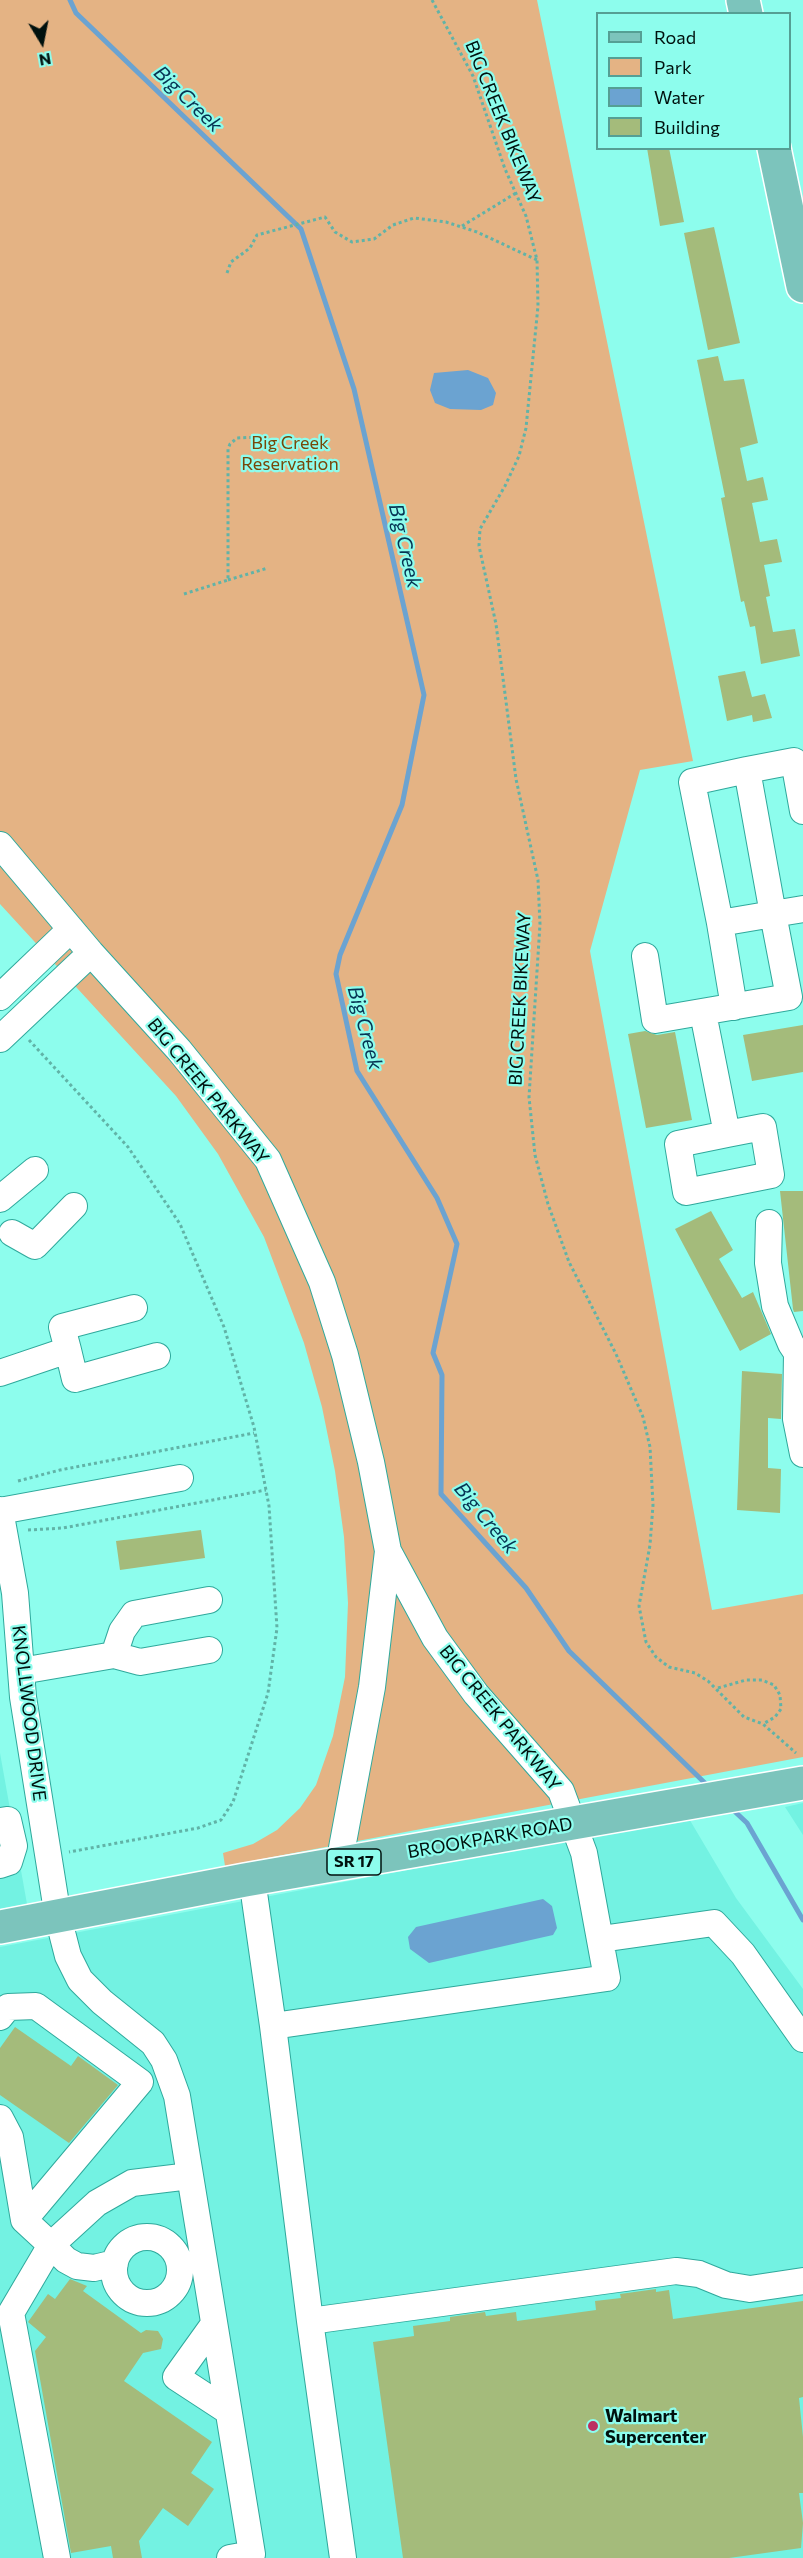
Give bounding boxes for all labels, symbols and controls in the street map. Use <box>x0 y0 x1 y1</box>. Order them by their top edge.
north arrow <box>12 12 72 72</box>
legend <box>596 12 791 150</box>
text: Road <box>654 26 696 48</box>
street label: BIG CREEK BIKEWAY <box>460 37 546 207</box>
text: N <box>38 50 53 71</box>
text: Park <box>654 56 692 78</box>
water label: Big Creek <box>149 60 227 138</box>
text: Water <box>654 86 705 108</box>
text: Building <box>654 116 720 138</box>
park label: Big Creek Reservation <box>241 432 339 474</box>
water label: Big Creek <box>384 501 426 591</box>
street label: BIG CREEK BIKEWAY <box>505 912 535 1086</box>
water label: Big Creek <box>342 983 388 1073</box>
street label: BIG CREEK PARKWAY <box>143 1014 273 1168</box>
water label: Big Creek <box>449 1477 523 1559</box>
street label: KNOLLWOOD DRIVE <box>7 1624 51 1802</box>
street label: BIG CREEK PARKWAY <box>435 1641 565 1795</box>
street label: BROOKPARK ROAD <box>406 1813 574 1863</box>
road number: SR 17 <box>327 1849 381 1875</box>
place label: Walmart Supercenter <box>605 2405 706 2448</box>
marker: Walmart Supercenter <box>586 2419 600 2433</box>

